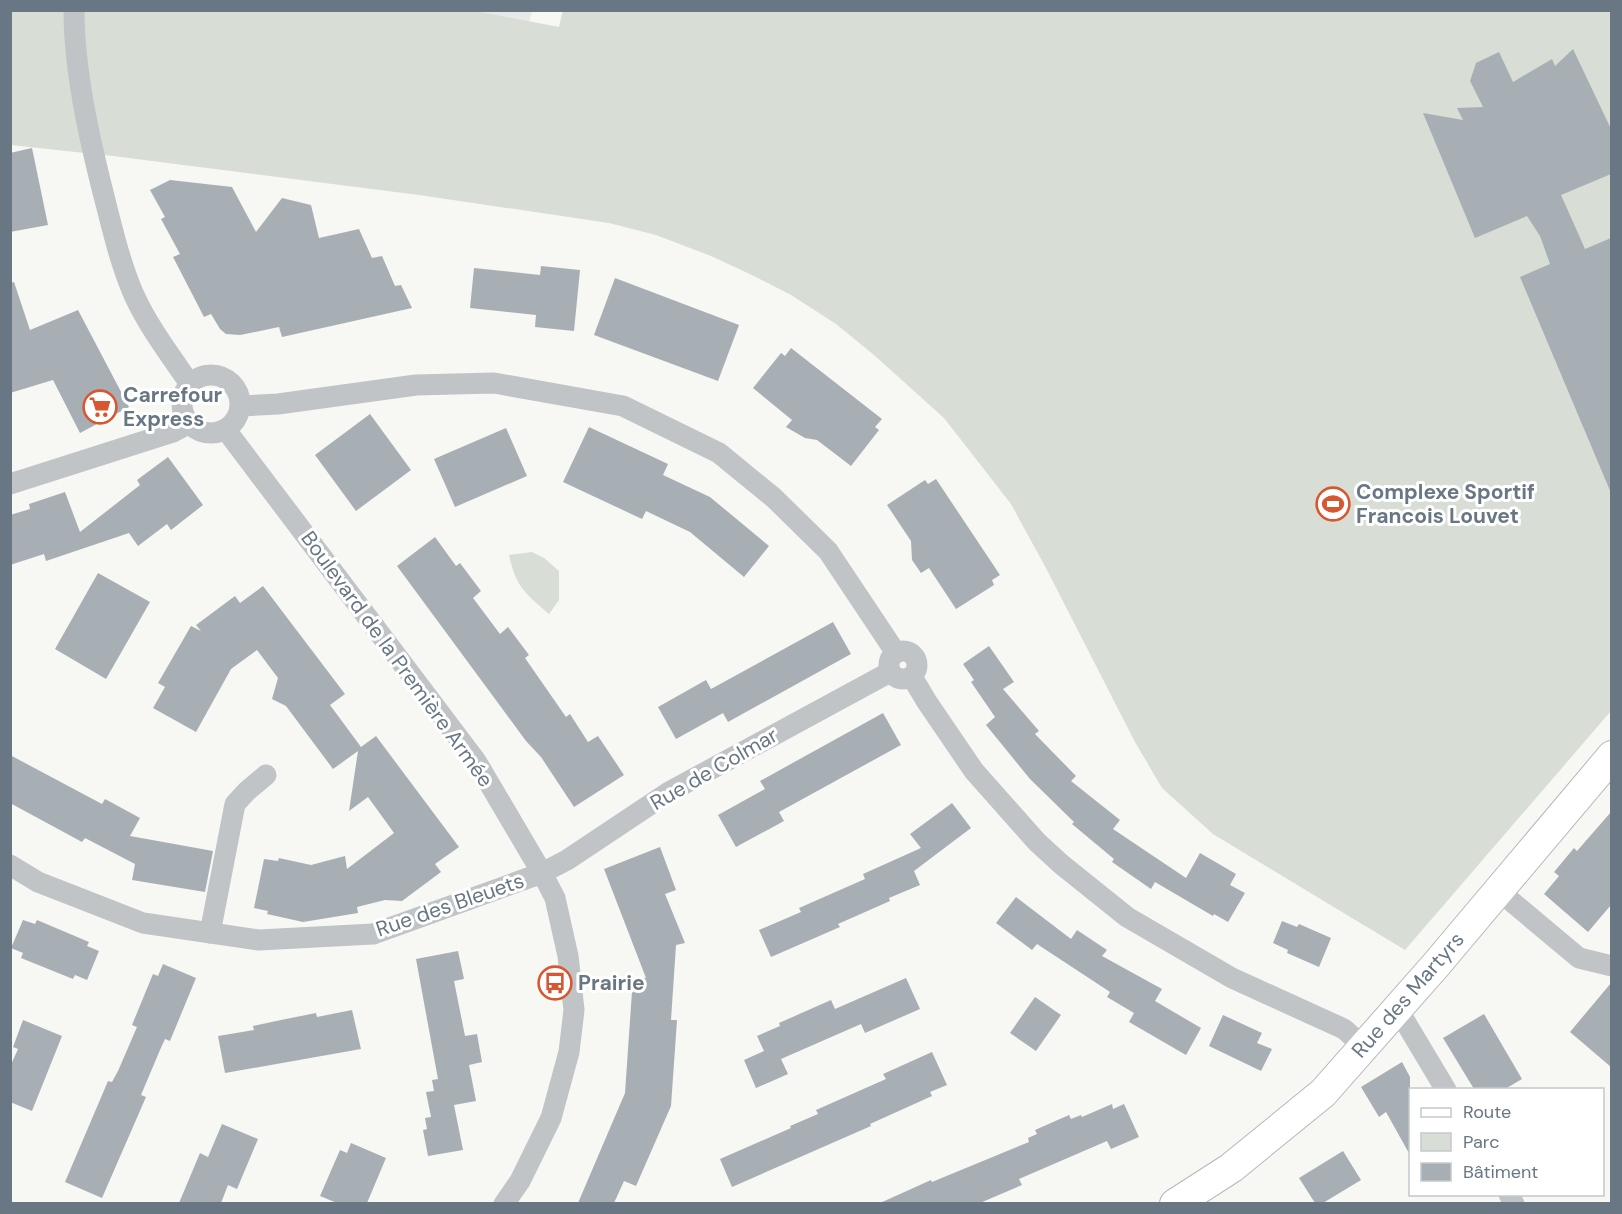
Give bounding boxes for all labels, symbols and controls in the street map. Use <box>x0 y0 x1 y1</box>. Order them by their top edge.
place label: Carrefour Express <box>123 381 223 433</box>
supermarket icon: Carrefour Express <box>82 389 118 425</box>
place label: Complexe Sportif Francois Louvet <box>1356 478 1535 530</box>
sports icon: Complexe Sportif Francois Louvet <box>1315 486 1351 522</box>
street label: Boulevard de la Première Armée <box>295 525 500 793</box>
street label: Rue de Colmar <box>645 721 783 817</box>
street label: Rue des Bleuets <box>372 867 528 943</box>
street label: Rue des Martyrs <box>1345 926 1471 1064</box>
bus stop icon: Prairie <box>537 965 573 1001</box>
place label: Prairie <box>578 969 645 997</box>
legend <box>1409 1088 1604 1196</box>
text: Route <box>1463 1100 1511 1124</box>
text: Parc <box>1463 1130 1499 1154</box>
text: Bâtiment <box>1463 1160 1538 1184</box>

